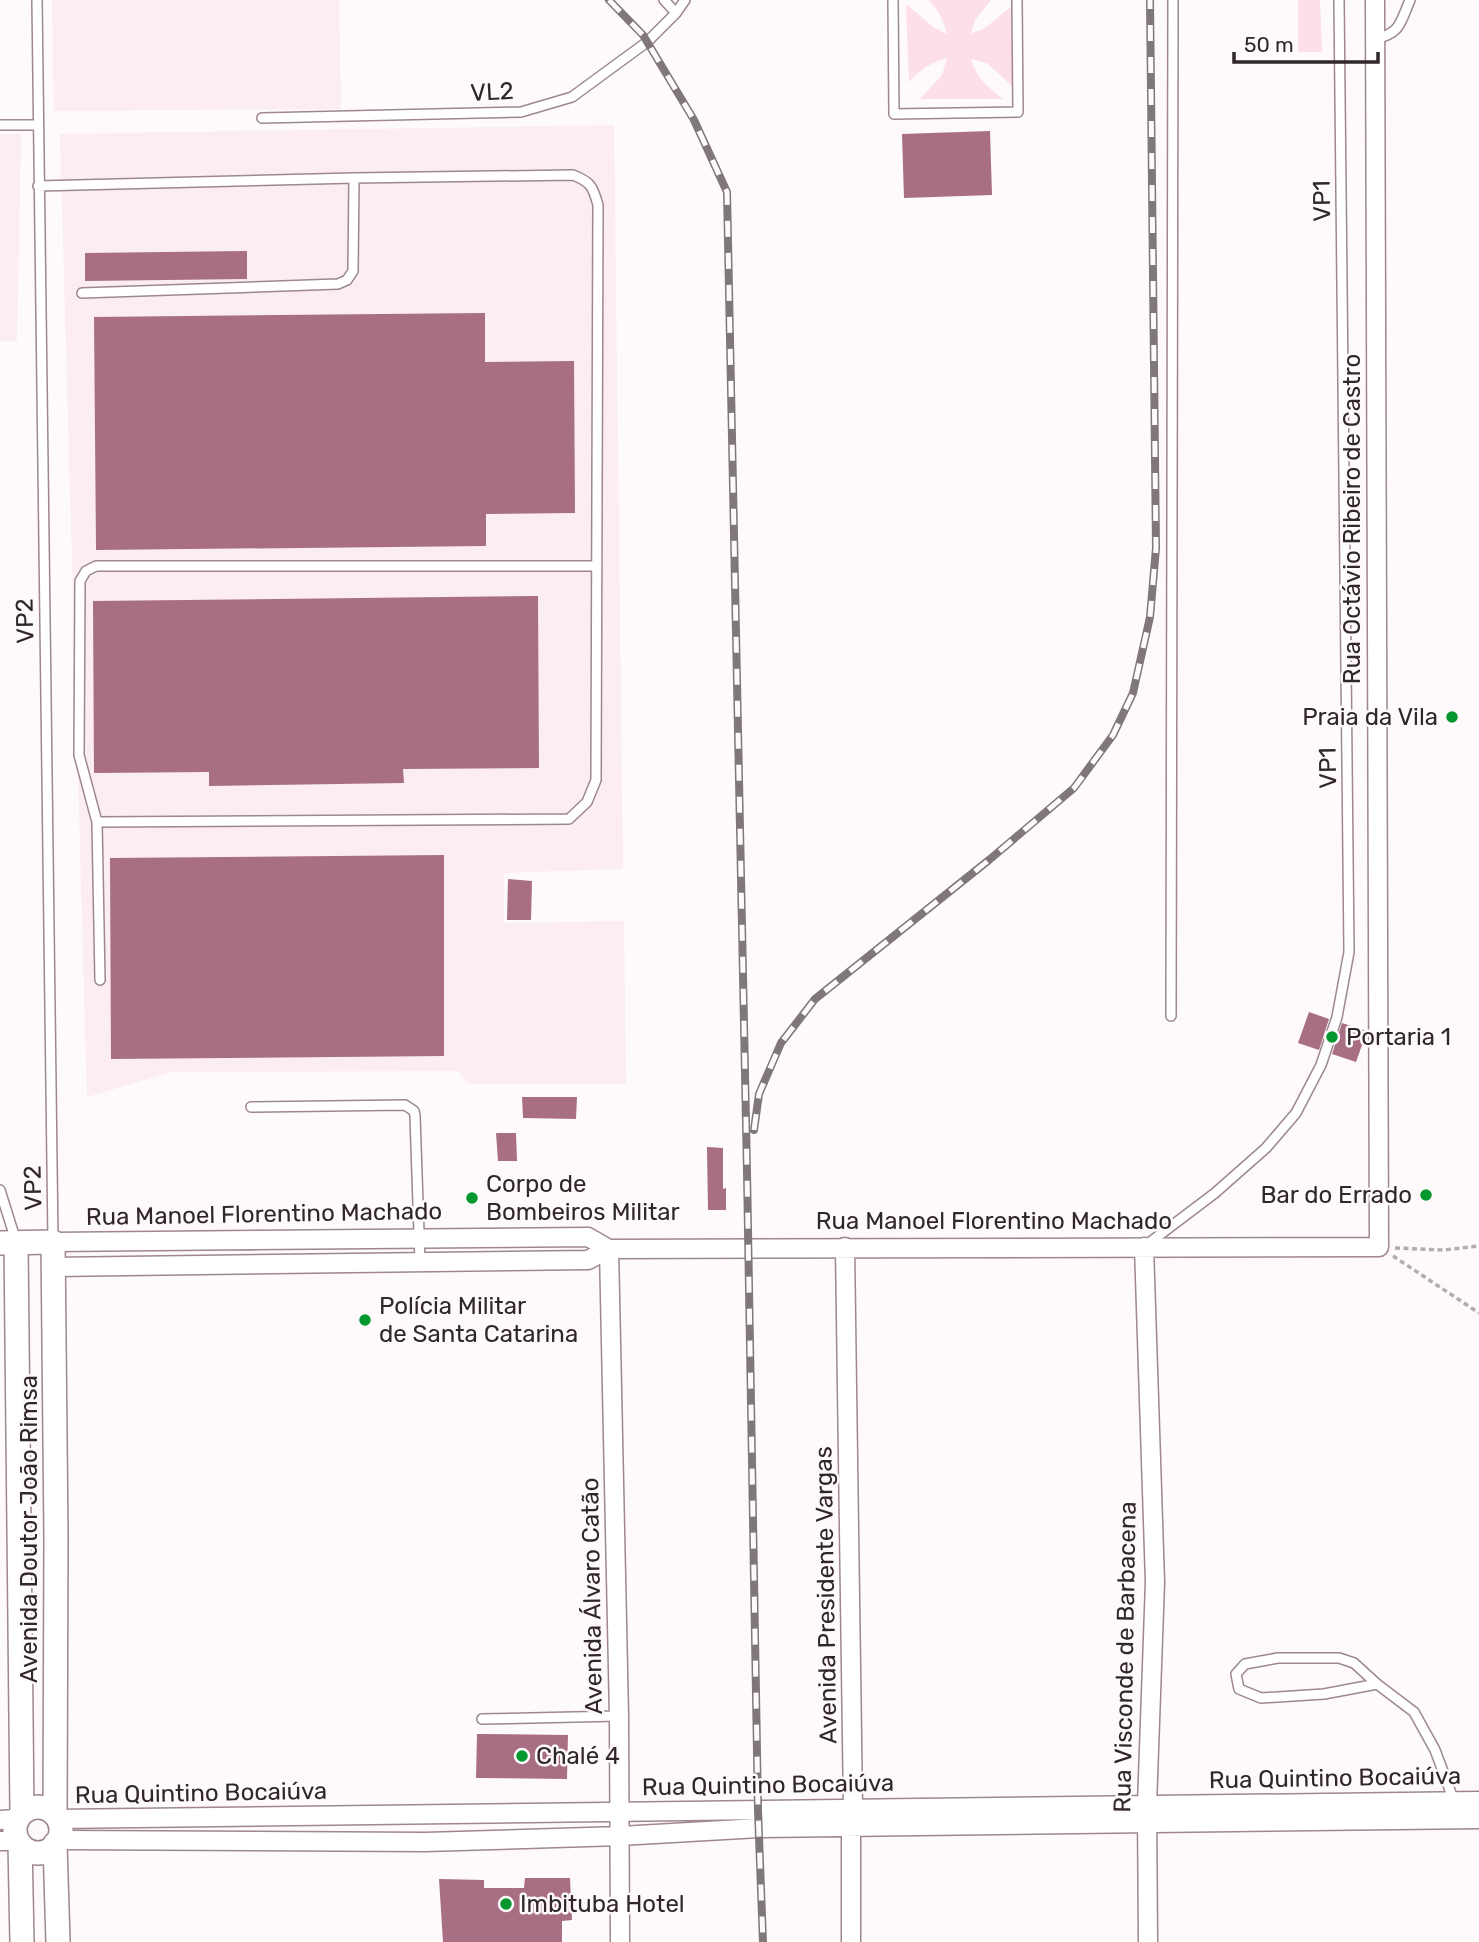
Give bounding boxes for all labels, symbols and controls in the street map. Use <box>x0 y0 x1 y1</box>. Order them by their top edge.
scale bar <box>1234 21 1378 65</box>
text: 50 m <box>1244 32 1294 57</box>
street label: VL2 <box>470 77 514 107</box>
street label: VP1 <box>1308 180 1336 222</box>
street label: Rua Octávio Ribeiro de Castro <box>1338 354 1366 684</box>
street label: VP2 <box>11 598 39 644</box>
place label: Praia da Vila <box>1302 703 1438 731</box>
marker: Praia da Vila <box>1444 709 1460 725</box>
street label: VP1 <box>1314 747 1342 789</box>
place label: Portaria 1 <box>1346 1023 1451 1051</box>
marker: Portaria 1 <box>1324 1029 1340 1045</box>
street label: VP2 <box>19 1165 47 1211</box>
place label: Corpo de Bombeiros Militar <box>486 1170 680 1226</box>
place label: Bar do Errado <box>1260 1181 1412 1209</box>
marker: Bar do Errado <box>1418 1187 1434 1203</box>
marker: Corpo de Bombeiros Militar <box>464 1190 480 1206</box>
street label: Rua Manoel Florentino Machado <box>86 1197 442 1231</box>
street label: Rua Manoel Florentino Machado <box>816 1207 1172 1235</box>
place label: Polícia Militar de Santa Catarina <box>379 1292 578 1348</box>
marker: Polícia Militar de Santa Catarina <box>357 1312 373 1328</box>
street label: Avenida Doutor João Rimsa <box>15 1375 43 1683</box>
street label: Avenida Presidente Vargas <box>809 1446 843 1744</box>
street label: Avenida Álvaro Catão <box>576 1477 608 1715</box>
street label: Rua Visconde de Barbacena <box>1108 1501 1142 1813</box>
place label: Chalé 4 <box>536 1742 620 1770</box>
marker: Chalé 4 <box>514 1748 530 1764</box>
street label: Rua Quintino Bocaiúva <box>1209 1762 1461 1794</box>
street label: Rua Quintino Bocaiúva <box>642 1769 894 1801</box>
street label: Rua Quintino Bocaiúva <box>75 1777 327 1809</box>
place label: Imbituba Hotel <box>520 1890 685 1918</box>
marker: Imbituba Hotel <box>498 1896 514 1912</box>

